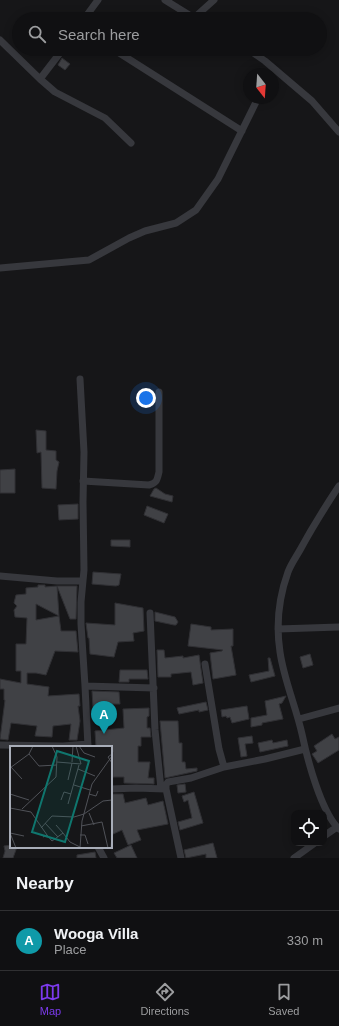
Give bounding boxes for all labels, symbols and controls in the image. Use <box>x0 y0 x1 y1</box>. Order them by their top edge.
search box <box>12 12 327 56</box>
icon: search <box>26 23 48 45</box>
text: Search here <box>58 26 140 43</box>
north arrow <box>243 68 279 104</box>
your location <box>136 388 156 408</box>
pin: A <box>91 701 117 734</box>
inset map <box>10 746 112 848</box>
map controls <box>291 810 327 846</box>
button: locate <box>291 810 327 846</box>
text: Nearby <box>16 874 74 893</box>
text: Wooga Villa <box>54 925 138 942</box>
text: A <box>24 933 34 948</box>
text: 330 m <box>287 933 323 948</box>
text: Place <box>54 942 87 957</box>
tab: Map <box>39 981 61 1017</box>
tab: Directions <box>140 981 189 1017</box>
tab: Saved <box>268 981 299 1017</box>

